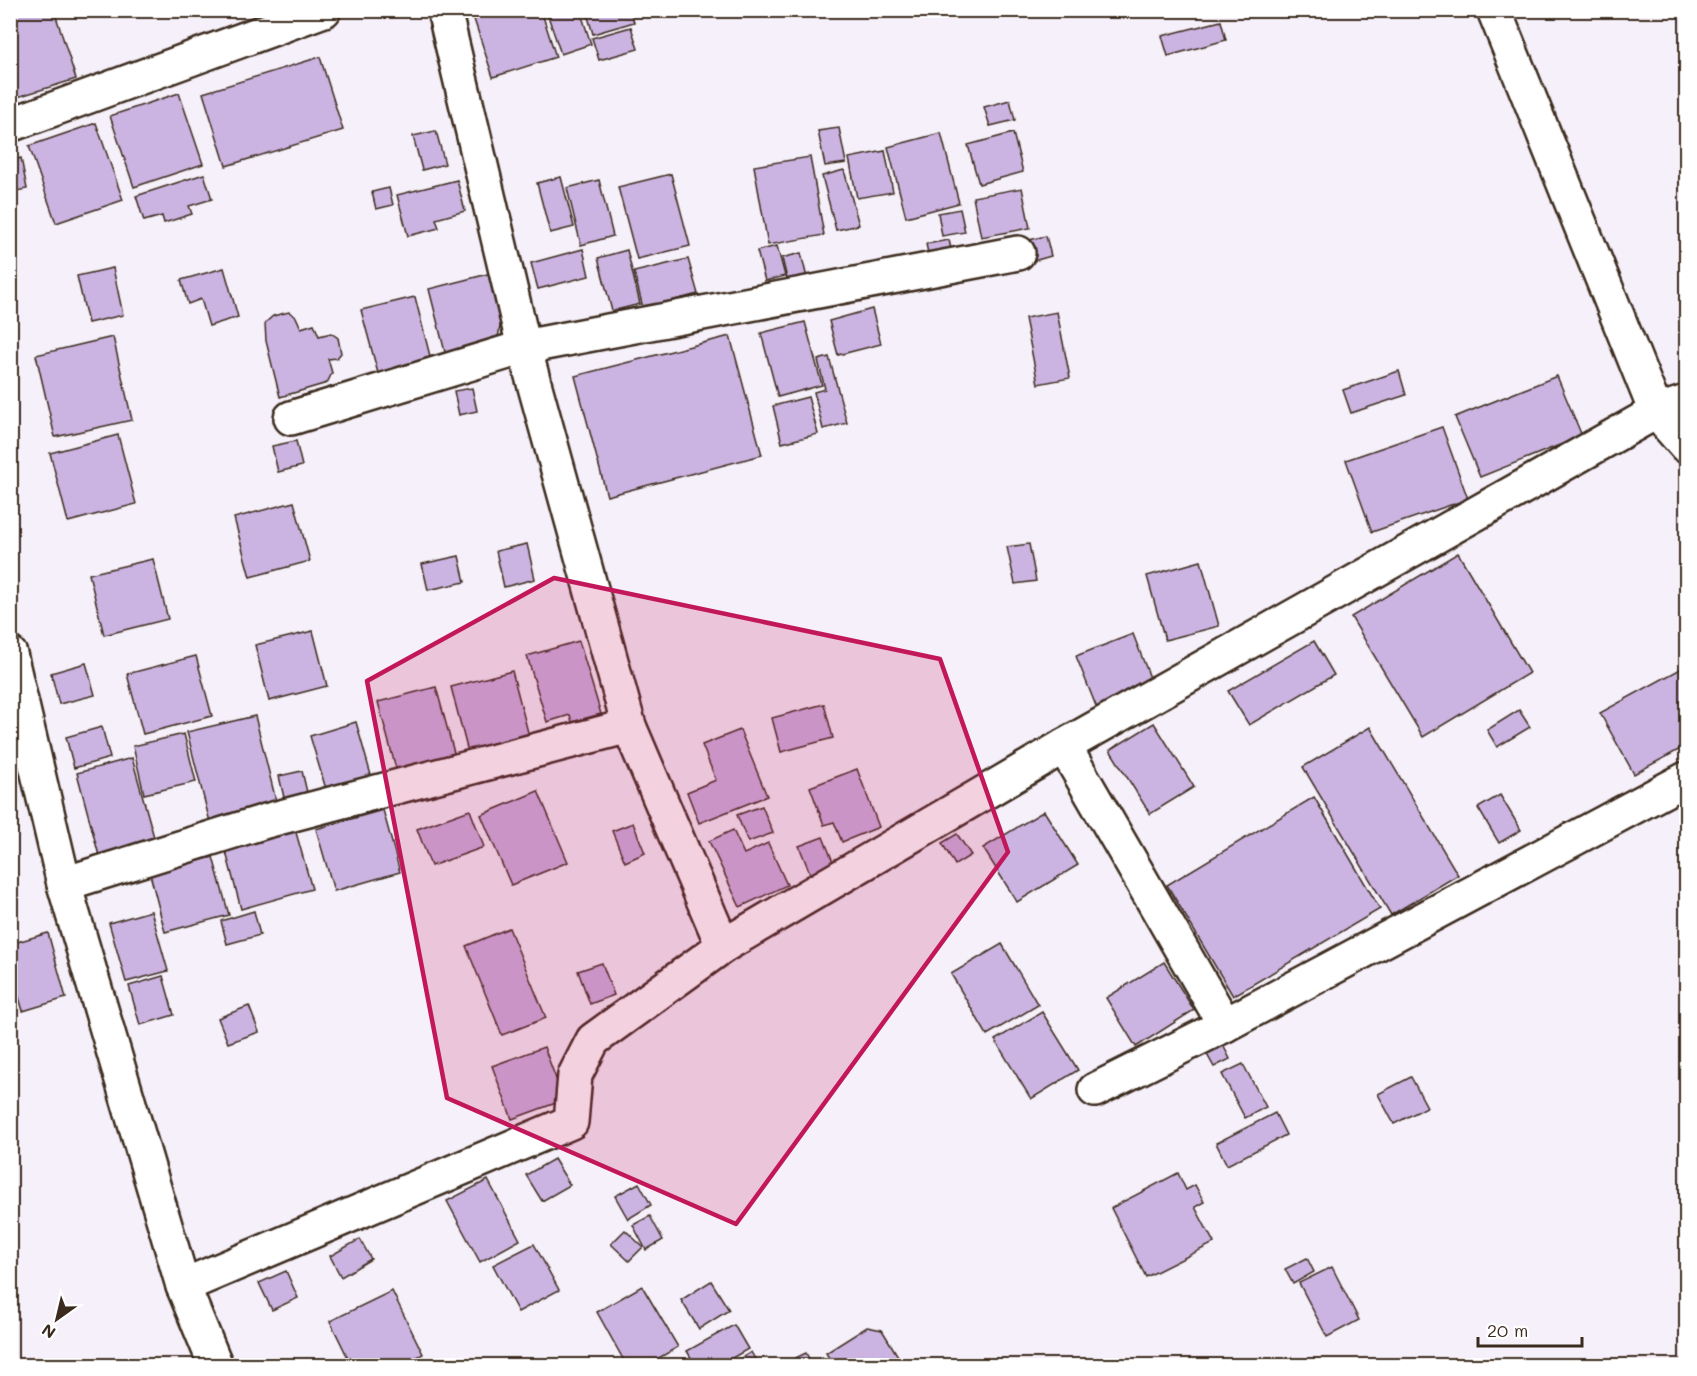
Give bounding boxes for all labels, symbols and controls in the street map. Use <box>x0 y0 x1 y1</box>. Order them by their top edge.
north arrow <box>27 1289 87 1349</box>
scale bar <box>1478 1310 1582 1348</box>
text: 20 m <box>1487 1318 1528 1342</box>
text: N <box>37 1320 59 1344</box>

